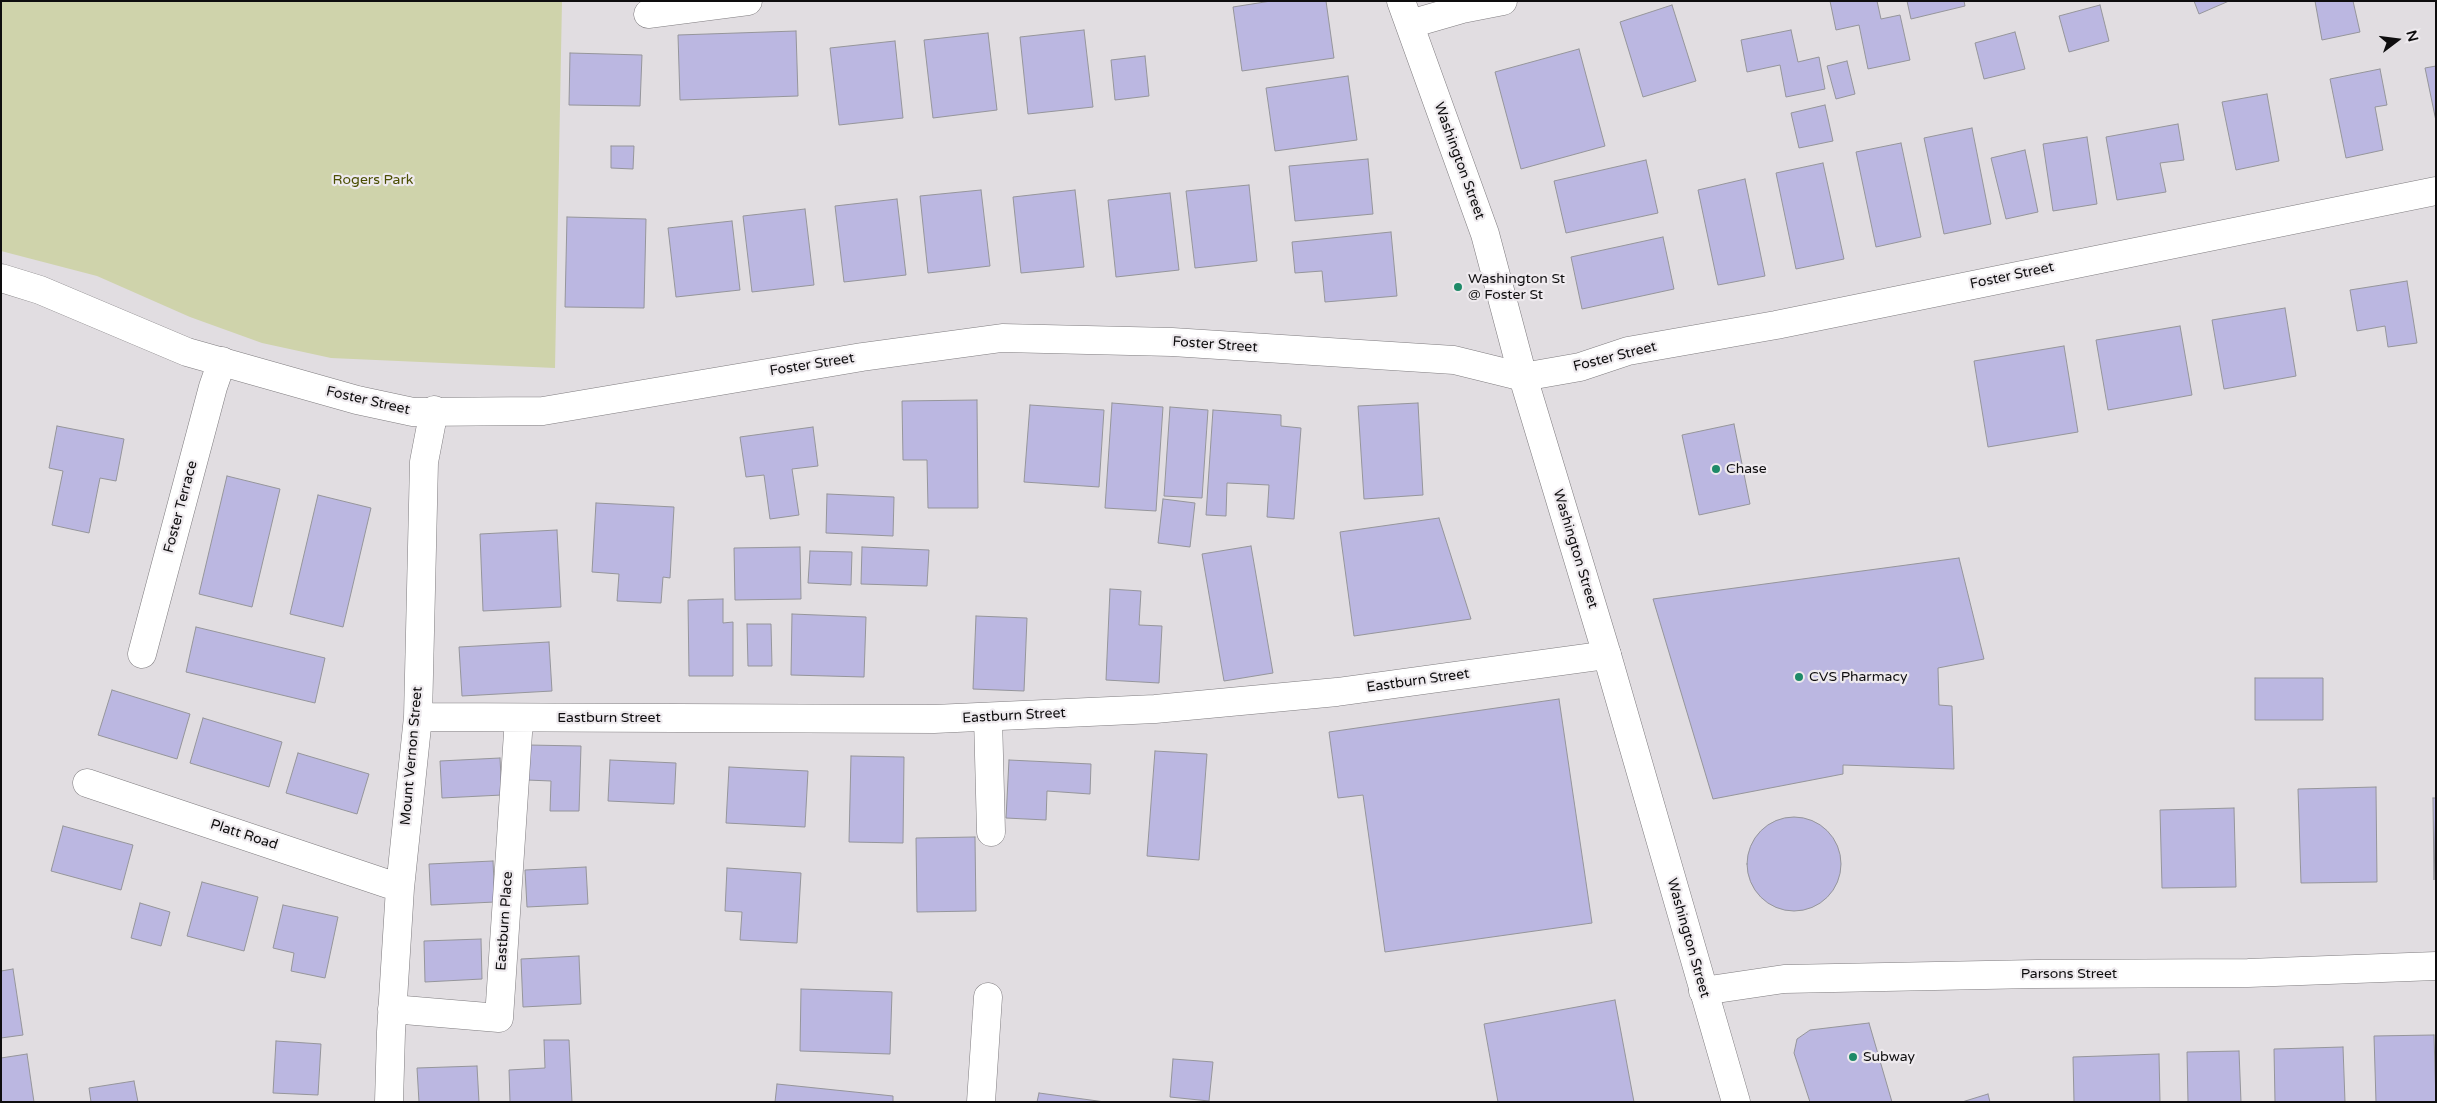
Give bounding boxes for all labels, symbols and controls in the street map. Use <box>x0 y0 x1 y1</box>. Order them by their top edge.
north arrow <box>2372 15 2422 65</box>
text: N <box>2402 28 2422 44</box>
street label: Washington Street <box>1430 100 1488 222</box>
park label: Rogers Park <box>333 172 413 188</box>
street label: Foster Street <box>1969 259 2055 293</box>
place label: Washington St @ Foster St <box>1468 271 1565 304</box>
marker: Washington St @ Foster St <box>1452 281 1464 293</box>
street label: Foster Street <box>1172 334 1258 356</box>
street label: Foster Street <box>1572 339 1658 375</box>
street label: Foster Street <box>769 350 855 380</box>
street label: Foster Street <box>325 383 411 419</box>
street label: Foster Terrace <box>161 459 201 555</box>
place label: Chase <box>1726 461 1767 477</box>
marker: Chase <box>1710 463 1722 475</box>
street label: Washington Street <box>1549 487 1601 611</box>
street label: Eastburn Street <box>1366 665 1470 697</box>
place label: CVS Pharmacy <box>1809 669 1907 685</box>
marker: CVS Pharmacy <box>1793 671 1805 683</box>
street label: Mount Vernon Street <box>398 686 426 826</box>
street label: Eastburn Street <box>962 705 1066 727</box>
street label: Eastburn Street <box>557 710 661 726</box>
street label: Platt Road <box>208 816 280 854</box>
street label: Eastburn Place <box>493 871 517 971</box>
street label: Washington Street <box>1663 876 1713 1000</box>
street label: Parsons Street <box>2021 966 2117 982</box>
place label: Subway <box>1863 1049 1915 1065</box>
marker: Subway <box>1847 1051 1859 1063</box>

